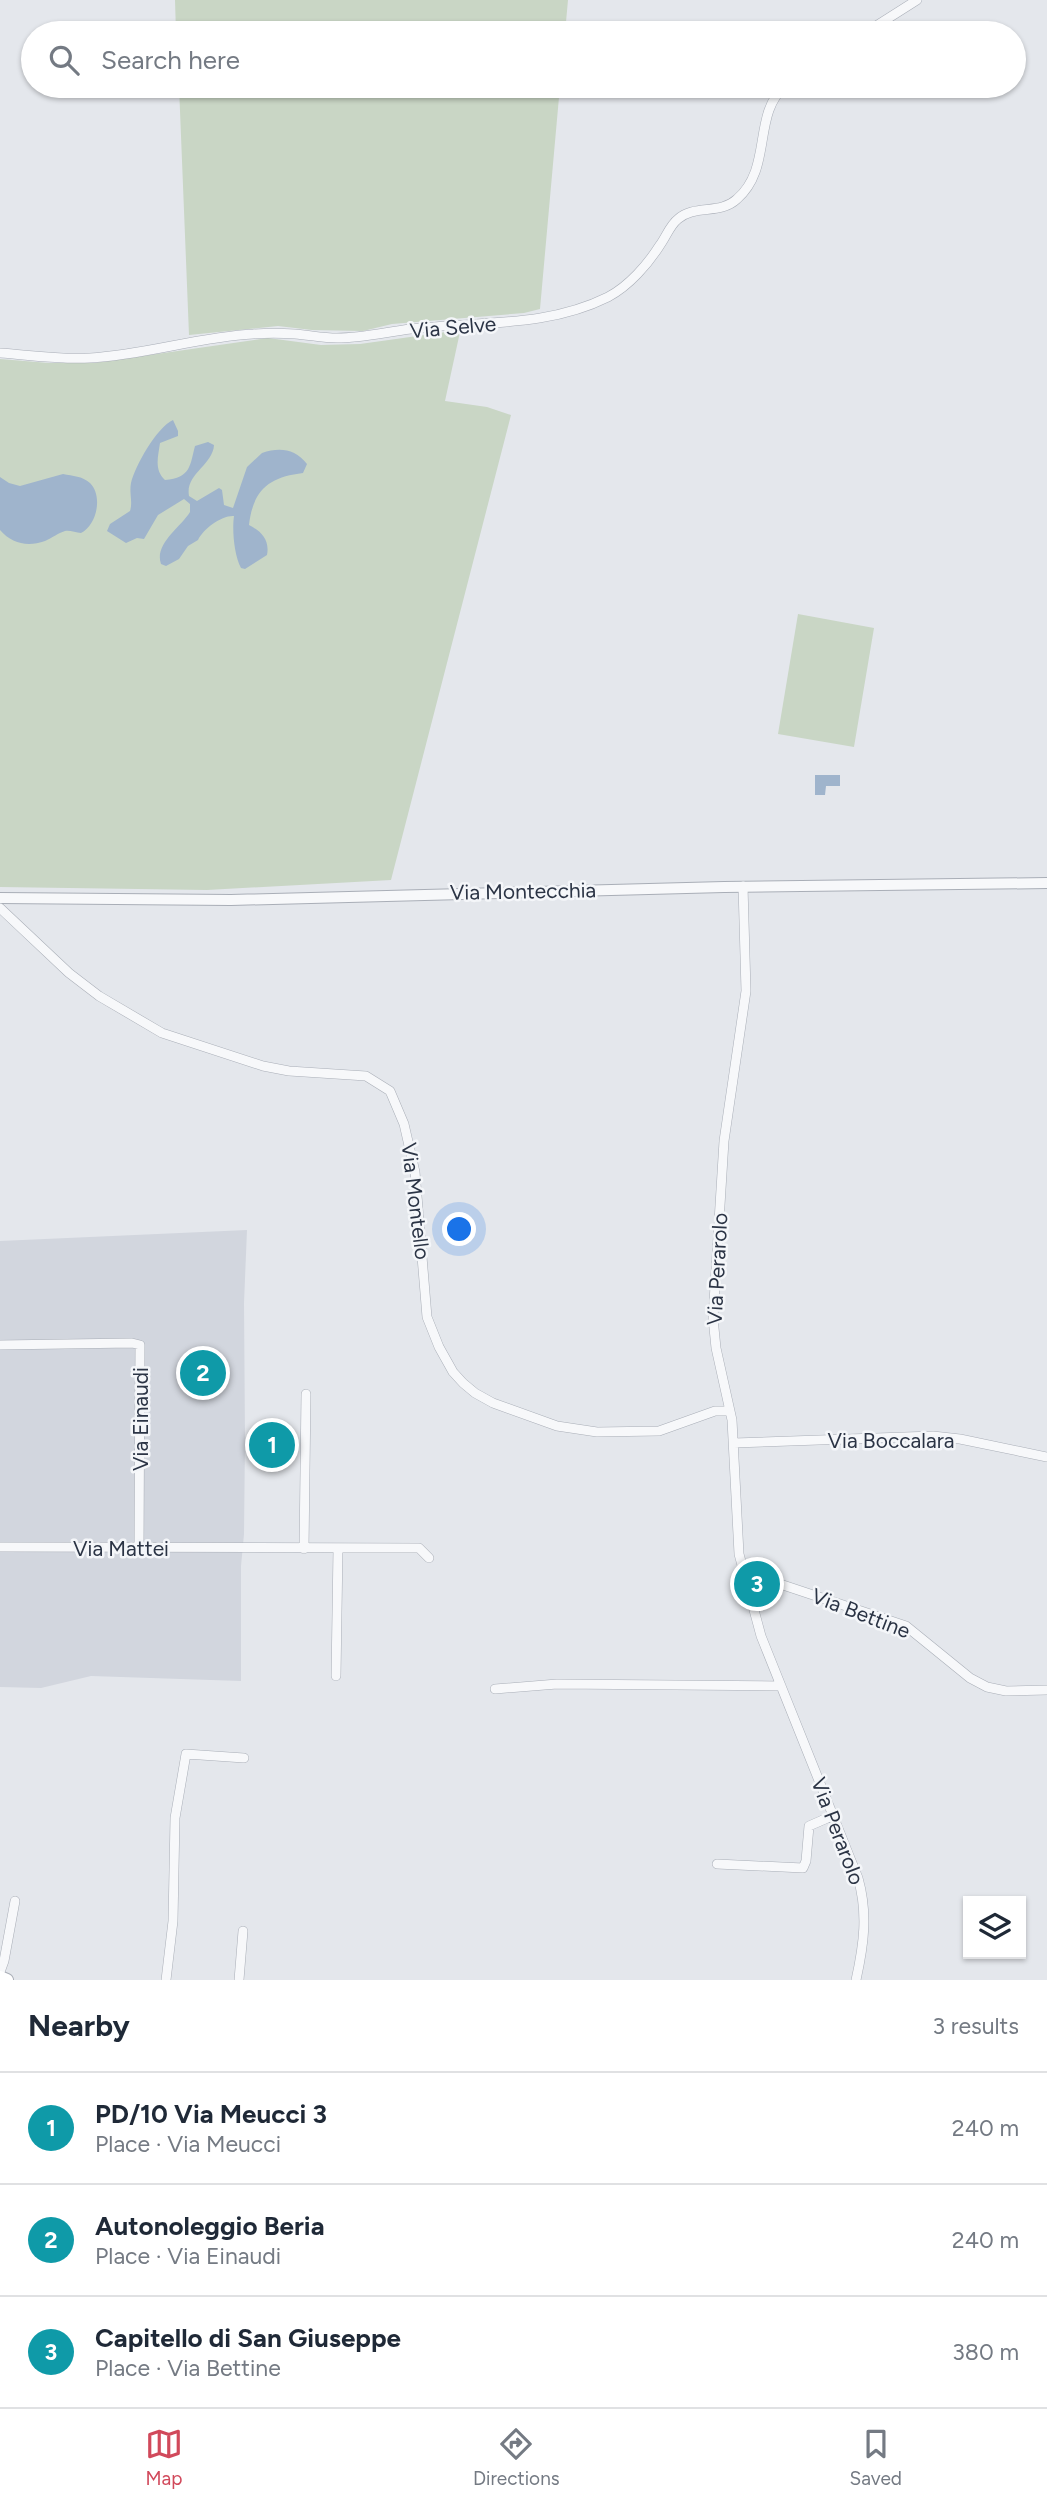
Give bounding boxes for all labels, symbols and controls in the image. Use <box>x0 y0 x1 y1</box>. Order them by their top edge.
search box <box>21 21 1026 98</box>
icon: search <box>45 41 83 79</box>
text: Search here <box>101 44 240 76</box>
street label: Via Selve <box>409 311 497 343</box>
street label: Via Montecchia <box>450 877 596 905</box>
street label: Via Montello <box>396 1141 436 1261</box>
your location <box>442 1212 476 1246</box>
street label: Via Perarolo <box>702 1212 732 1326</box>
pin: 2 <box>180 1347 226 1399</box>
street label: Via Einaudi <box>128 1367 153 1471</box>
pin: 1 <box>249 1419 295 1471</box>
street label: Via Boccalara <box>828 1428 954 1453</box>
street label: Via Mattei <box>73 1536 169 1561</box>
pin: 3 <box>734 1558 780 1610</box>
street label: Via Bettine <box>808 1583 914 1643</box>
street label: Via Perarolo <box>806 1774 870 1888</box>
map controls <box>963 1896 1026 1959</box>
button: layers <box>963 1896 1026 1959</box>
text: Nearby <box>28 2007 130 2044</box>
text: 3 results <box>932 2012 1019 2040</box>
text: PD/10 Via Meucci 3 <box>95 2098 327 2130</box>
text: 1 <box>46 2114 56 2142</box>
text: 240 m <box>952 2114 1019 2142</box>
text: Place · Via Meucci <box>95 2130 281 2158</box>
text: Autonoleggio Beria <box>95 2210 325 2242</box>
text: 2 <box>44 2226 58 2254</box>
text: 240 m <box>952 2226 1019 2254</box>
text: Place · Via Einaudi <box>95 2242 281 2270</box>
text: Capitello di San Giuseppe <box>95 2322 401 2354</box>
text: 3 <box>45 2338 57 2366</box>
text: 380 m <box>952 2338 1019 2366</box>
text: Place · Via Bettine <box>95 2354 281 2382</box>
tab: Map <box>145 2425 183 2490</box>
tab: Directions <box>473 2425 560 2490</box>
tab: Saved <box>850 2425 902 2490</box>

